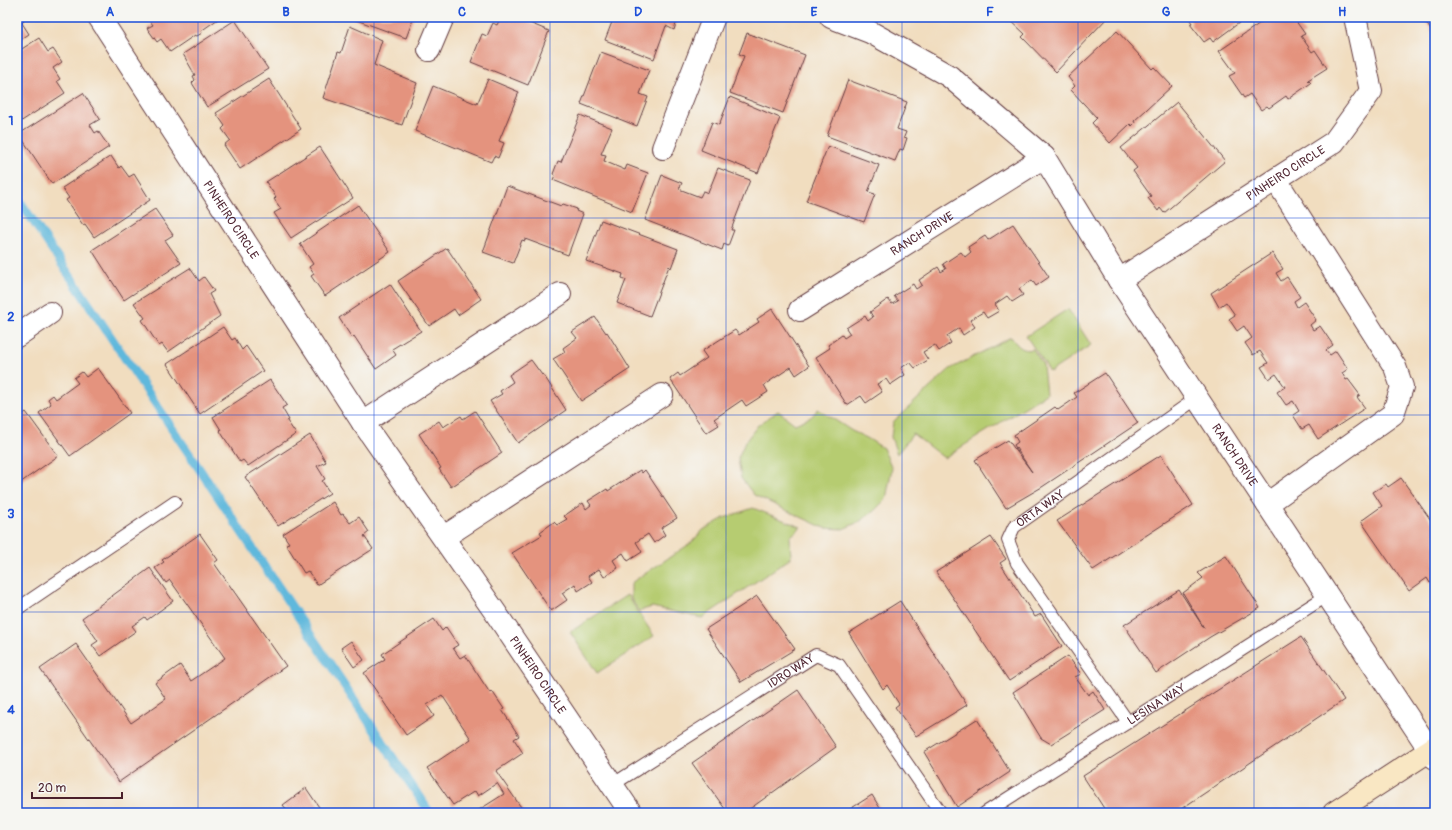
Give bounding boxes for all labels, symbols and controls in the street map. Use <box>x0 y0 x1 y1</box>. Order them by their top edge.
text: A <box>106 4 115 20</box>
text: B <box>282 4 290 20</box>
text: C <box>458 4 466 20</box>
text: D <box>634 4 642 20</box>
text: E <box>811 4 818 20</box>
text: F <box>986 4 994 20</box>
text: G <box>1162 4 1171 20</box>
text: H <box>1338 4 1346 20</box>
text: 1 <box>8 113 14 129</box>
street label: PINHEIRO CIRCLE <box>1244 143 1328 204</box>
street label: PINHEIRO CIRCLE <box>199 178 262 262</box>
street label: RANCH DRIVE <box>888 208 957 259</box>
text: 2 <box>7 309 15 325</box>
street label: RANCH DRIVE <box>1208 421 1260 489</box>
street label: ORTA WAY <box>1013 487 1068 531</box>
text: 3 <box>7 506 15 522</box>
street label: PINHEIRO CIRCLE <box>506 634 569 717</box>
street label: IDRO WAY <box>765 651 817 692</box>
street label: LESINA WAY <box>1125 680 1189 729</box>
text: 4 <box>7 702 15 718</box>
scale bar <box>32 774 122 800</box>
text: 20 m <box>38 781 67 796</box>

